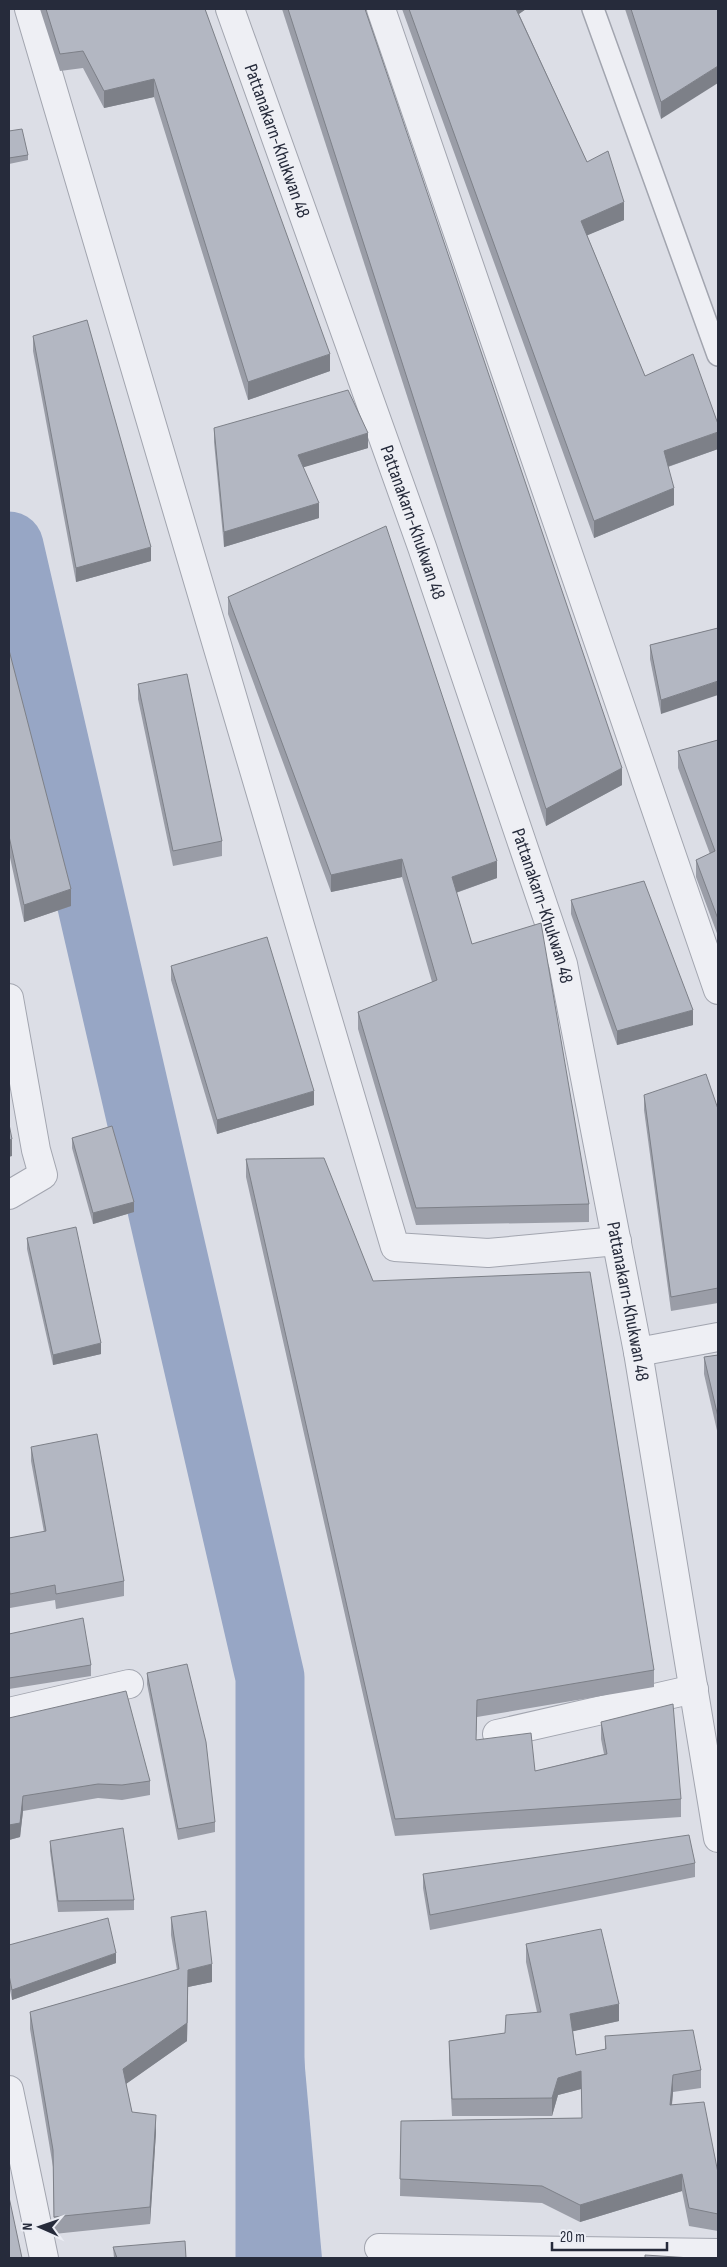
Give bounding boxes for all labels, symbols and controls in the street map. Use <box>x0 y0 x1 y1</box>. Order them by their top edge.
street label: Pattanakarn-Khukwan 48 <box>239 61 315 221</box>
street label: Pattanakarn-Khukwan 48 <box>375 442 450 603</box>
street label: Pattanakarn-Khukwan 48 <box>507 825 578 985</box>
street label: Pattanakarn-Khukwan 48 <box>602 1220 654 1383</box>
north arrow <box>15 2202 65 2252</box>
scale bar <box>552 2220 667 2252</box>
text: N <box>19 2223 36 2231</box>
text: 20 m <box>560 2228 585 2247</box>

